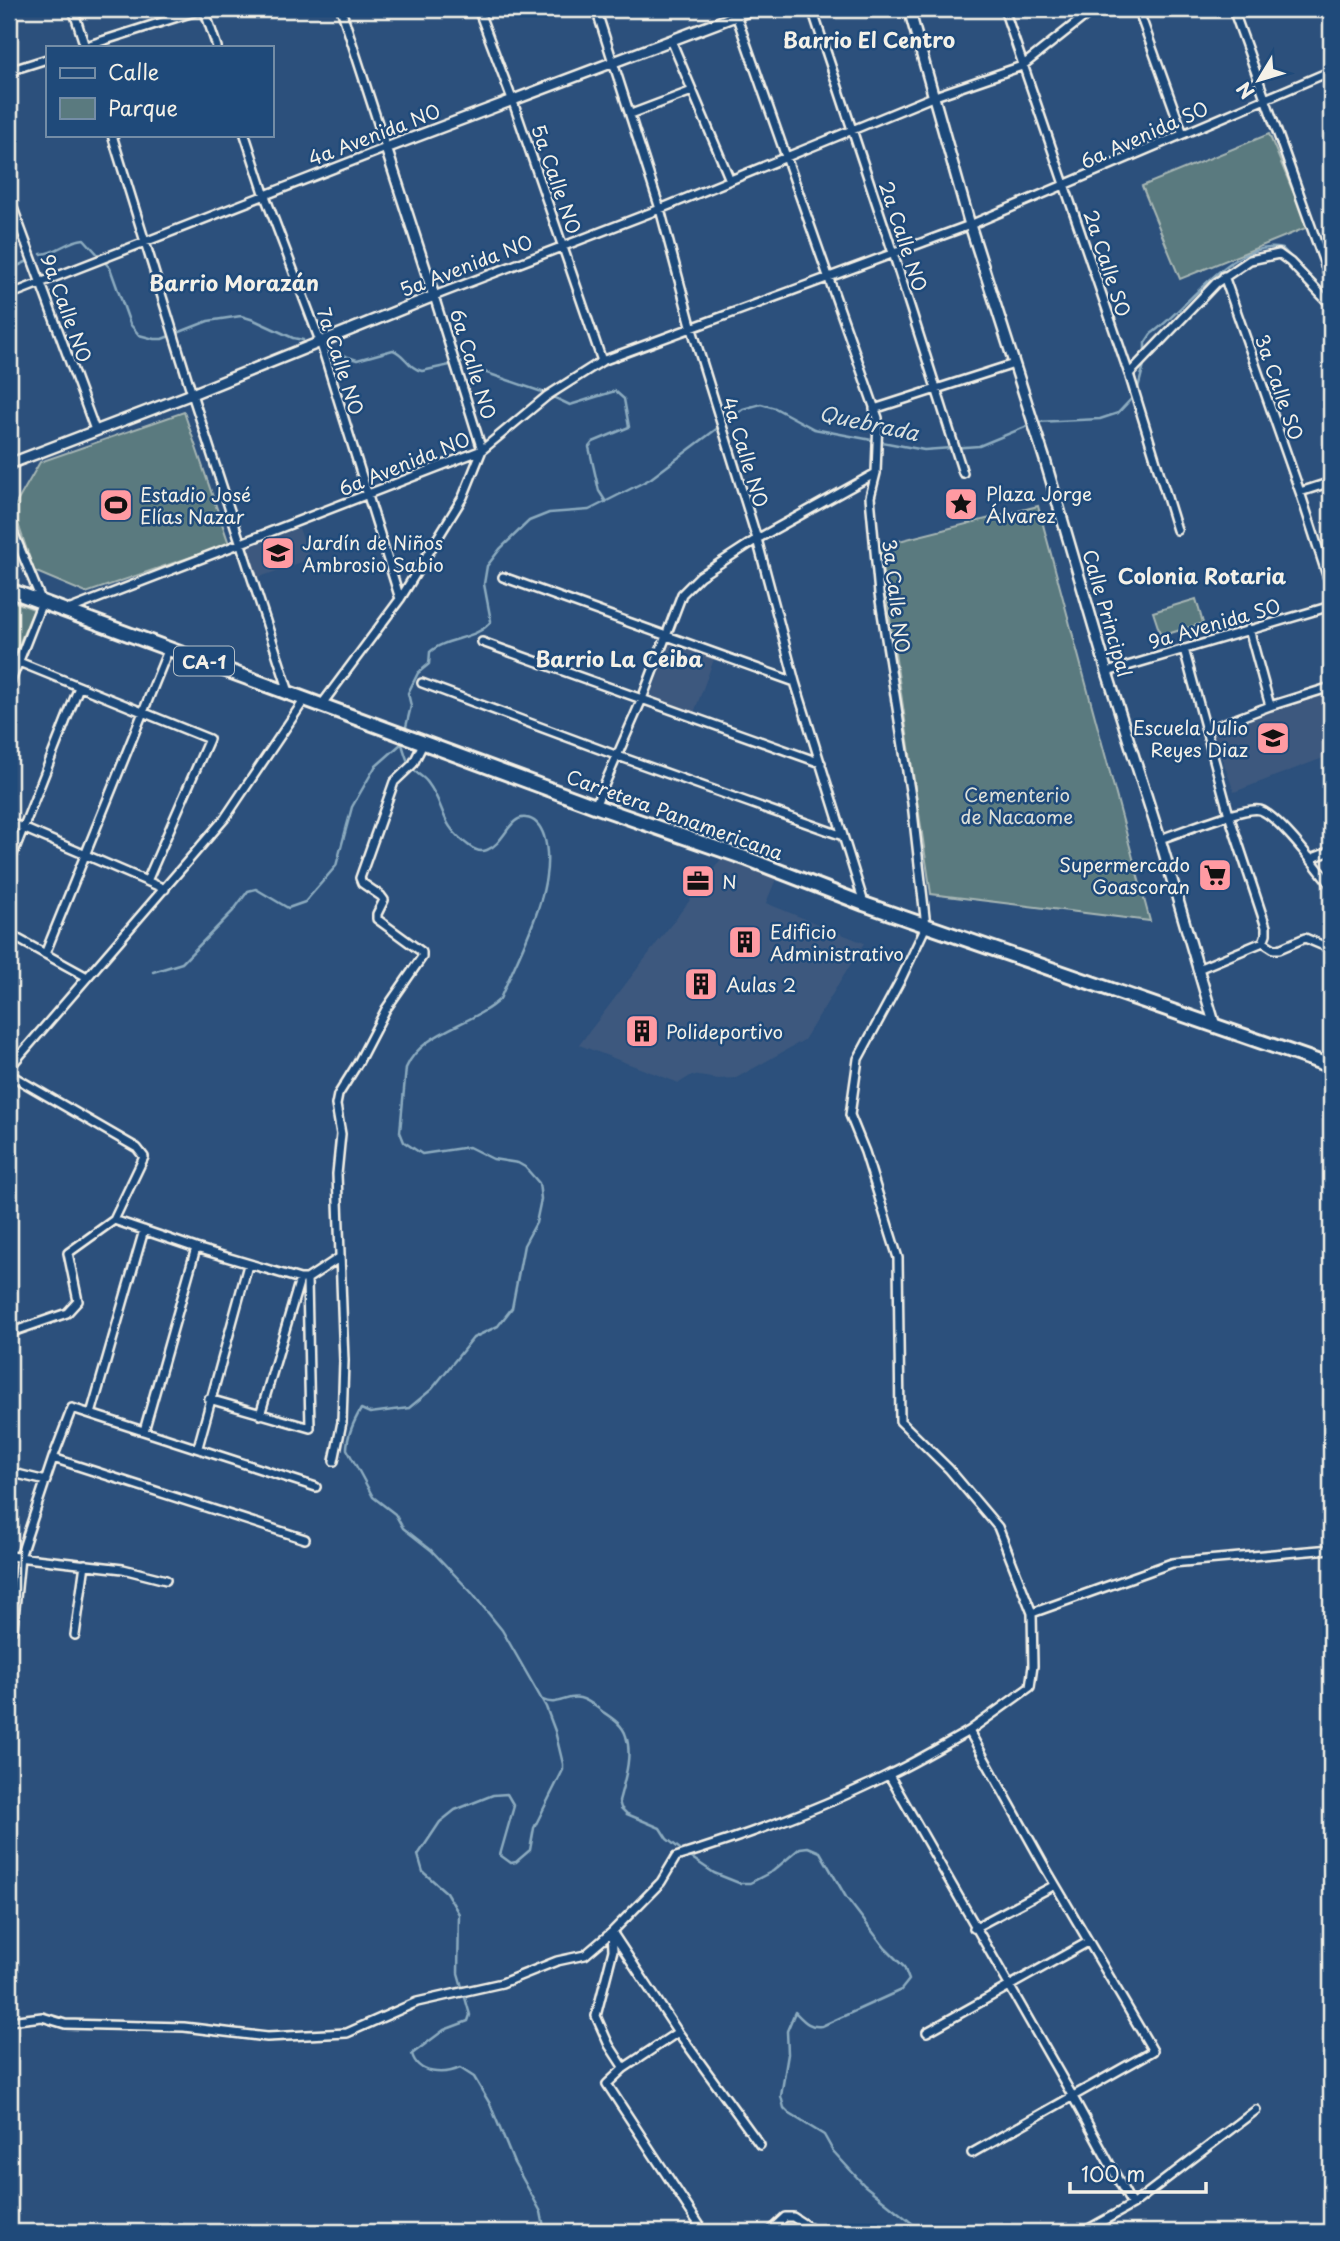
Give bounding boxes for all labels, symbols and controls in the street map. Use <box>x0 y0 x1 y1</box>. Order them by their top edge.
district label: Barrio El Centro <box>783 23 955 55</box>
legend <box>46 46 273 136</box>
north arrow <box>1224 46 1294 116</box>
text: Calle <box>108 55 159 87</box>
text: N <box>1229 77 1260 106</box>
text: Parque <box>108 91 178 123</box>
street label: 6a Avenida SO <box>1076 93 1212 175</box>
street label: 4a Avenida NO <box>304 96 444 172</box>
street label: 5a Calle NO <box>525 120 589 238</box>
street label: 2a Calle NO <box>873 177 935 295</box>
street label: 2a Calle SO <box>1078 206 1138 320</box>
street label: 5a Avenida NO <box>396 227 536 303</box>
street label: 9a Calle NO <box>34 250 100 366</box>
district label: Barrio Morazán <box>149 266 319 298</box>
street label: 7a Calle NO <box>310 304 372 418</box>
street label: 6a Calle NO <box>444 305 504 423</box>
street label: 3a Calle SO <box>1249 330 1311 444</box>
street label: 4a Calle NO <box>716 393 776 511</box>
water label: Quebrada <box>816 396 923 448</box>
street label: 6a Avenida NO <box>334 424 474 502</box>
place label: Plaza Jorge Álvarez <box>986 479 1092 529</box>
place label: Estadio José Elías Nazar <box>140 480 251 530</box>
place icon: Plaza Jorge Álvarez <box>942 485 980 523</box>
sports icon: Estadio José Elías Nazar <box>97 486 135 524</box>
place label: Jardín de Niños Ambrosio Sabio <box>302 528 444 578</box>
school or university icon: Jardín de Niños Ambrosio Sabio <box>259 534 297 572</box>
street label: 3a Calle NO <box>876 538 918 654</box>
street label: Calle Principal <box>1076 546 1140 680</box>
district label: Colonia Rotaria <box>1118 559 1287 591</box>
street label: 9a Avenida SO <box>1145 591 1283 655</box>
district label: Barrio La Ceiba <box>535 642 703 674</box>
road number: CA-1 <box>174 646 234 676</box>
place label: Escuela Julio Reyes Diaz <box>1133 713 1248 763</box>
school or university icon: Escuela Julio Reyes Diaz <box>1254 719 1292 757</box>
street label: Carretera Panamericana <box>563 762 787 866</box>
park label: Cementerio de Nacaome <box>961 780 1073 830</box>
place label: Supermercado Goascoran <box>1059 850 1190 900</box>
supermarket icon: Supermercado Goascoran <box>1196 856 1234 894</box>
office icon: N <box>679 862 717 900</box>
place label: N <box>722 867 737 895</box>
place label: Edificio Administrativo <box>770 917 904 967</box>
building icon: Edificio Administrativo <box>726 923 764 961</box>
building icon: Aulas 2 <box>682 965 720 1003</box>
place label: Aulas 2 <box>726 970 796 998</box>
building icon: Polideportivo <box>623 1012 661 1050</box>
place label: Polideportivo <box>666 1017 783 1045</box>
scale bar <box>1070 2150 1207 2194</box>
text: 100 m <box>1081 2157 1145 2189</box>

